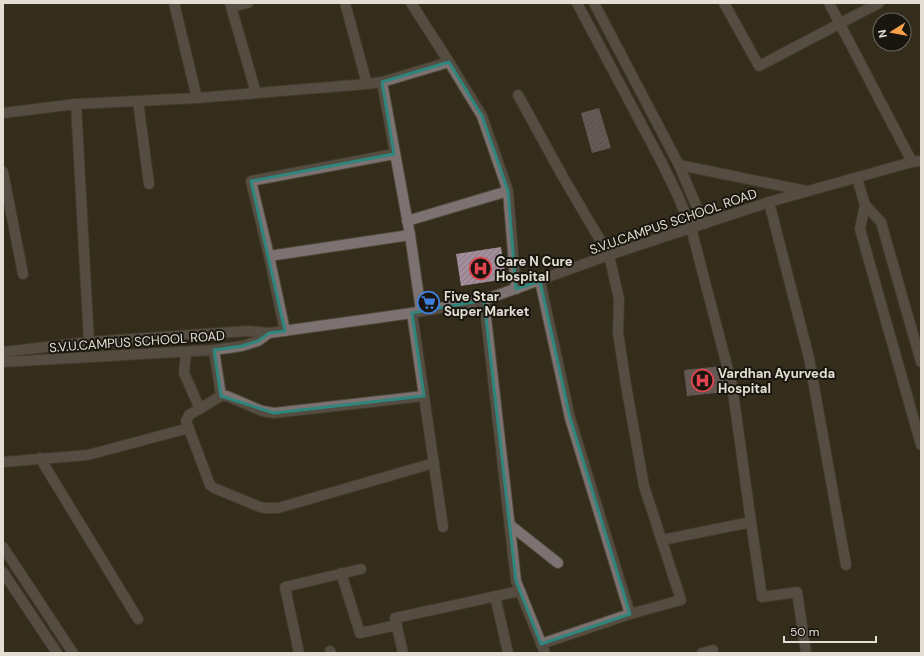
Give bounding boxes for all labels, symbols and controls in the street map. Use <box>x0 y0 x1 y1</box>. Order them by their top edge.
north arrow <box>872 12 912 52</box>
text: N <box>875 29 890 39</box>
street label: S.V.U.CAMPUS SCHOOL ROAD <box>587 185 759 258</box>
place label: Care N Cure Hospital <box>496 253 573 285</box>
hospital icon: Care N Cure Hospital <box>467 255 493 281</box>
place label: Five Star Super Market <box>444 288 529 320</box>
supermarket icon: Five Star Super Market <box>415 290 441 316</box>
street label: S.V.U.CAMPUS SCHOOL ROAD <box>49 327 225 356</box>
place label: Vardhan Ayurveda Hospital <box>718 365 835 397</box>
hospital icon: Vardhan Ayurveda Hospital <box>690 367 716 393</box>
scale bar <box>784 618 876 644</box>
text: 50 m <box>790 624 819 640</box>

